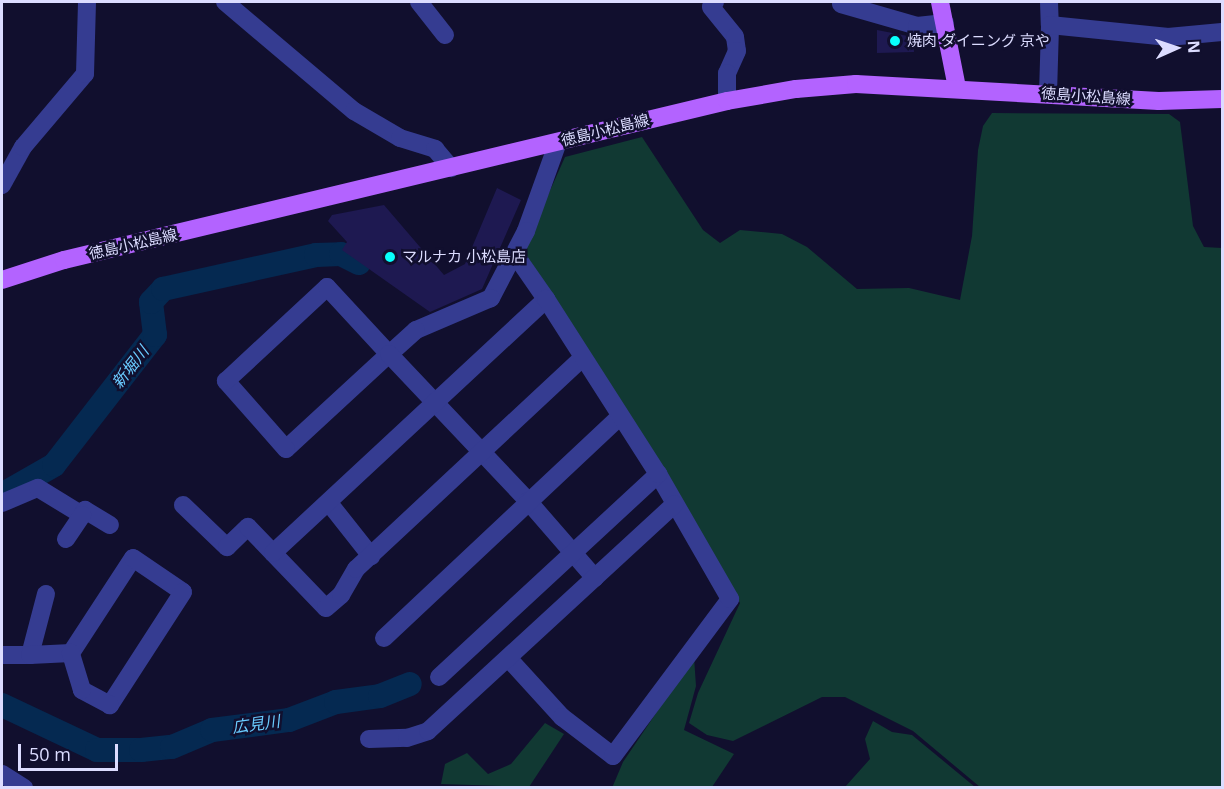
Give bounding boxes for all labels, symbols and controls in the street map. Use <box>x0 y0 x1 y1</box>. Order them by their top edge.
north arrow <box>1146 18 1206 78</box>
place label: 焼肉 ダイニング 京や <box>907 32 1050 50</box>
marker: 焼肉 ダイニング 京や <box>888 34 902 48</box>
text: N <box>1183 40 1205 54</box>
street label: 徳島小松島線 <box>1040 84 1132 108</box>
street label: 徳島小松島線 <box>559 110 651 150</box>
street label: 徳島小松島線 <box>87 225 179 263</box>
place label: マルナカ 小松島店 <box>402 248 526 266</box>
marker: マルナカ 小松島店 <box>383 250 397 264</box>
water label: 新堀川 <box>108 342 152 392</box>
water label: 広見川 <box>231 711 281 737</box>
scale bar <box>21 732 122 770</box>
text: 50 m <box>29 742 71 766</box>

